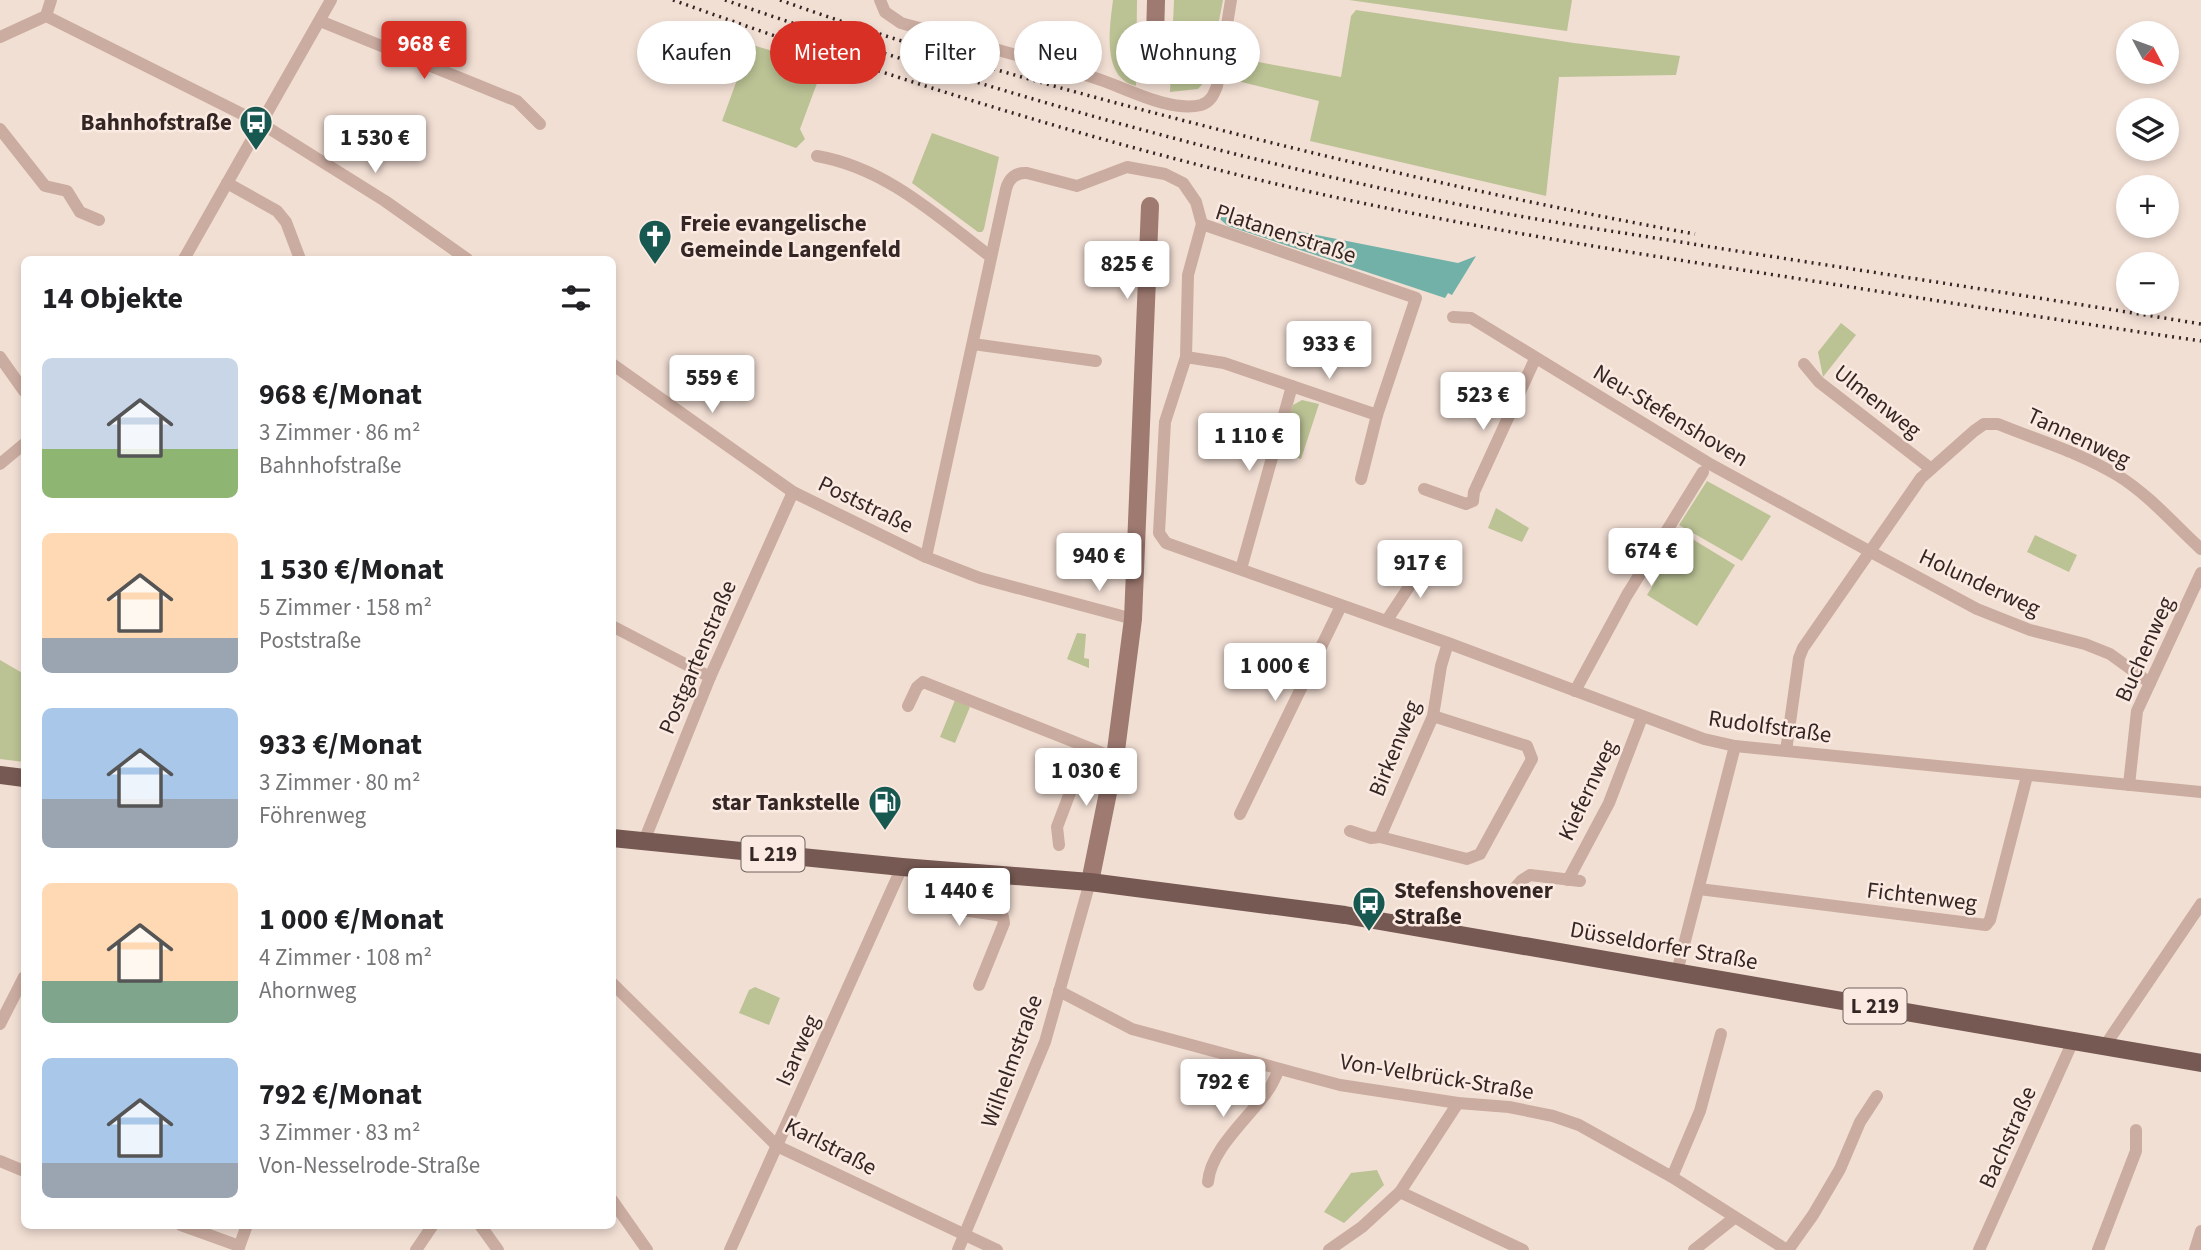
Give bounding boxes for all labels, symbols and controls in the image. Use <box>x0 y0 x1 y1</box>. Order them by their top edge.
chip: Kaufen <box>637 21 756 84</box>
chip: Mieten <box>770 21 886 84</box>
chip: Filter <box>900 21 1000 84</box>
chip: Neu <box>1014 21 1102 84</box>
chip: Wohnung <box>1116 21 1260 84</box>
north arrow <box>2116 21 2179 84</box>
map controls <box>2116 21 2179 315</box>
pin: 968 € <box>375 22 473 81</box>
text: 968 € <box>397 27 451 60</box>
button: layers <box>2116 98 2179 161</box>
bus stop icon: Bahnhofstraße <box>237 103 275 152</box>
place label: Bahnhofstraße <box>81 106 232 139</box>
pin: 1 530 € <box>310 116 440 175</box>
text: 1 530 € <box>340 121 410 154</box>
button: + <box>2116 175 2179 238</box>
street label: Platanenstraße <box>1211 195 1360 272</box>
place label: Freie evangelische Gemeinde Langenfeld <box>680 207 901 266</box>
church icon: Freie evangelische Gemeinde Langenfeld <box>636 217 674 266</box>
pin: 825 € <box>1078 242 1176 301</box>
text: 825 € <box>1100 247 1154 280</box>
button: − <box>2116 252 2179 315</box>
text: 14 Objekte <box>42 277 183 320</box>
icon: filters <box>557 279 595 317</box>
pin: 933 € <box>1280 322 1378 381</box>
text: 933 € <box>1302 327 1356 360</box>
pin: 559 € <box>663 356 761 415</box>
street label: Neu-Stefenshoven <box>1587 356 1755 475</box>
street label: Ulmenweg <box>1827 357 1929 446</box>
text: 559 € <box>685 361 739 394</box>
pin: 523 € <box>1434 372 1532 432</box>
text: 968 €/Monat <box>259 373 422 416</box>
text: 523 € <box>1456 378 1510 411</box>
icon: home <box>98 386 182 470</box>
street label: Tannenweg <box>2022 399 2136 476</box>
pin: 1 110 € <box>1184 414 1314 473</box>
text: 3 Zimmer · 86 m² <box>259 416 421 449</box>
text: 1 110 € <box>1214 419 1284 452</box>
text: Bahnhofstraße <box>259 449 401 482</box>
street label: Poststraße <box>813 467 919 542</box>
pin: 674 € <box>1602 528 1700 588</box>
pin: 940 € <box>1050 534 1148 593</box>
text: 674 € <box>1624 534 1678 567</box>
text: 940 € <box>1072 539 1126 572</box>
pin: 917 € <box>1371 540 1469 600</box>
street label: Holunderweg <box>1914 540 2046 625</box>
text: 917 € <box>1393 546 1447 579</box>
text: 1 530 €/Monat <box>259 548 444 591</box>
icon: home <box>98 561 182 645</box>
street label: Postgartenstraße <box>650 575 745 739</box>
text: 5 Zimmer · 158 m² <box>259 591 432 624</box>
street label: Buchenweg <box>2107 591 2183 707</box>
text: Poststraße <box>259 624 361 657</box>
pin: 1 000 € <box>1210 644 1340 703</box>
text: 1 000 € <box>1240 649 1310 682</box>
street label: Birkenweg <box>1360 695 1429 801</box>
street label: Rudolfstraße <box>1706 702 1834 751</box>
text: 933 €/Monat <box>259 723 422 766</box>
street label: Kiefernweg <box>1550 734 1625 846</box>
icon: home <box>98 736 182 820</box>
pin: 1 030 € <box>1021 748 1151 808</box>
text: 1 030 € <box>1051 754 1121 787</box>
text: 3 Zimmer · 80 m² <box>259 766 421 799</box>
fuel station icon: star Tankstelle <box>866 783 904 832</box>
place label: star Tankstelle <box>712 786 860 819</box>
text: Föhrenweg <box>259 799 366 832</box>
road number: L 219 <box>742 836 804 872</box>
pin: 1 440 € <box>894 869 1024 928</box>
street label: Fichtenweg <box>1865 873 1979 920</box>
text: 1 440 € <box>924 874 994 907</box>
place label: Stefenshovener Straße <box>1394 874 1554 933</box>
bus stop icon: Stefenshovener Straße <box>1350 884 1388 933</box>
text: 1 000 €/Monat <box>259 898 444 941</box>
icon: home <box>98 911 182 995</box>
street label: Düsseldorfer Straße <box>1567 913 1760 978</box>
text: 4 Zimmer · 108 m² <box>259 941 432 974</box>
text: Ahornweg <box>259 974 356 1007</box>
road number: L 219 <box>1843 988 1906 1024</box>
street label: Wilhelmstraße <box>972 990 1051 1132</box>
street label: Isarweg <box>767 1009 828 1091</box>
street label: Von-Velbrück-Straße <box>1338 1045 1536 1108</box>
pin: 792 € <box>1174 1060 1272 1119</box>
text: 792 € <box>1196 1065 1250 1098</box>
text: 792 €/Monat <box>259 1073 422 1116</box>
street label: Bachstraße <box>1970 1081 2045 1194</box>
icon: home <box>98 1086 182 1170</box>
street label: Karlstraße <box>779 1109 883 1184</box>
text: 3 Zimmer · 83 m² <box>259 1116 421 1149</box>
text: Von-Nesselrode-Straße <box>259 1149 480 1182</box>

